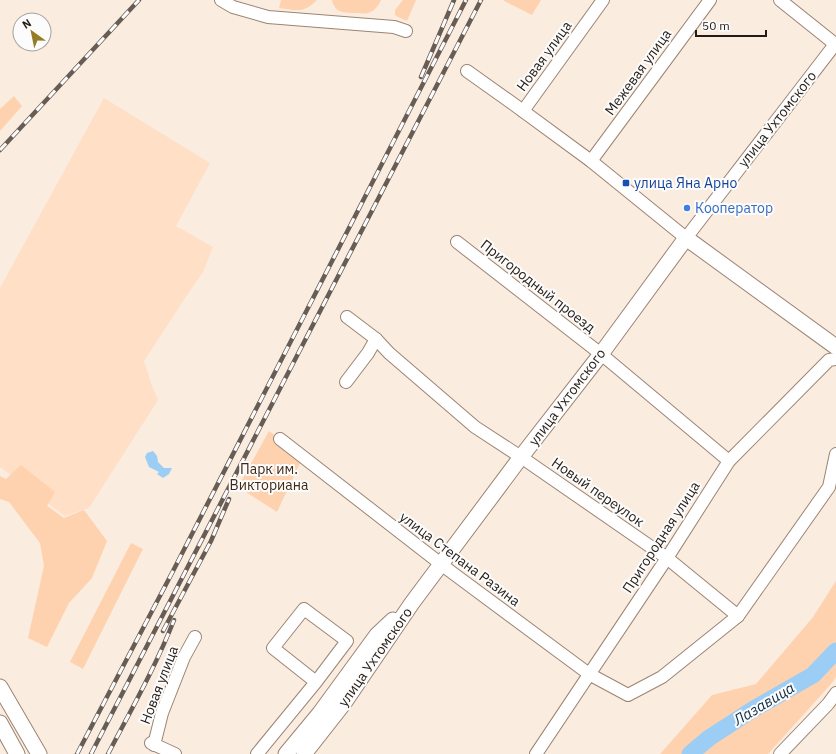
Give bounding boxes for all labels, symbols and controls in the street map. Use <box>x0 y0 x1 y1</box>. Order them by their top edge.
north arrow <box>12 12 52 52</box>
scale bar <box>696 12 766 38</box>
text: N <box>19 16 34 32</box>
street label: Новая улица <box>512 17 576 95</box>
text: 50 m <box>702 18 730 33</box>
street label: Межевая улица <box>601 25 676 119</box>
street label: улица Ухтомского <box>734 67 820 171</box>
place label: улица Яна Арно <box>634 174 737 192</box>
marker: улица Яна Арно <box>621 178 631 188</box>
place label: Кооператор <box>695 199 773 217</box>
marker: Кооператор <box>682 203 692 213</box>
street label: Пригородный проезд <box>477 236 599 336</box>
street label: улица Ухтомского <box>525 345 610 449</box>
street label: Новый переулок <box>548 453 648 531</box>
park label: Парк им. Викториана <box>230 460 309 494</box>
street label: Пригородная улица <box>618 477 704 596</box>
street label: улица Степана Разина <box>396 508 524 610</box>
street label: улица Ухтомского <box>334 604 416 710</box>
street label: Новая улица <box>136 643 182 727</box>
water label: Лазавица <box>729 678 798 730</box>

